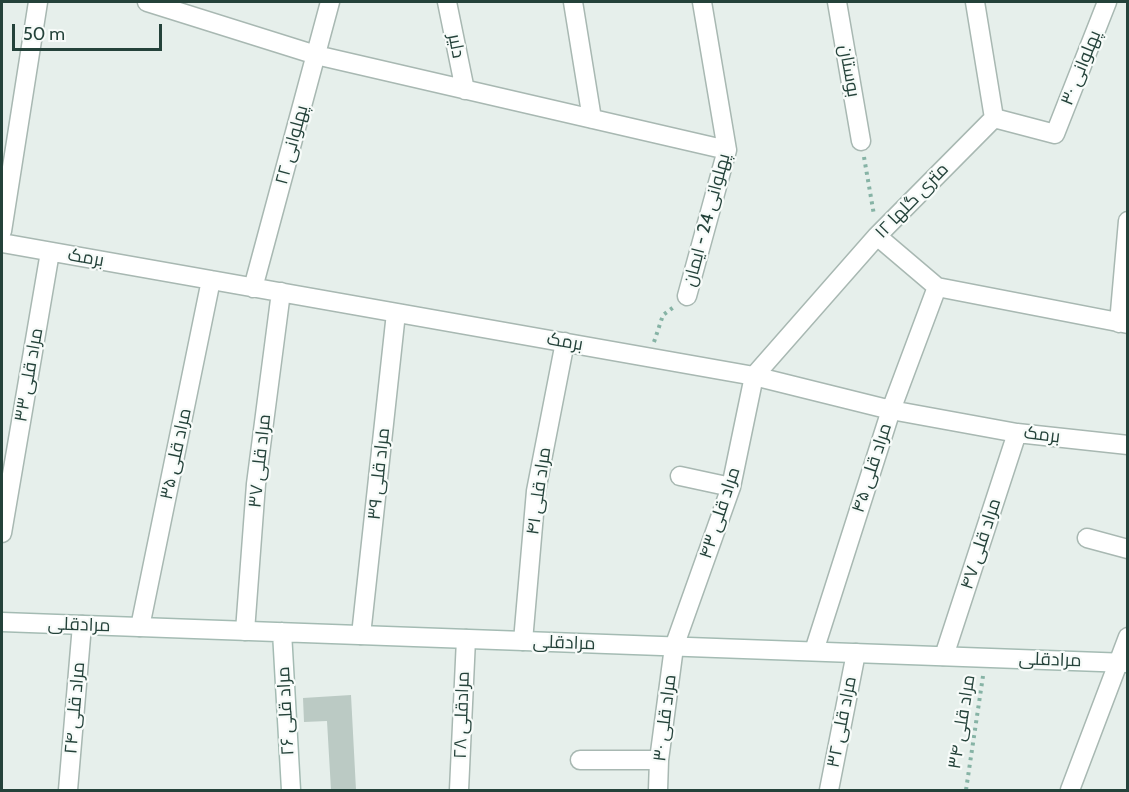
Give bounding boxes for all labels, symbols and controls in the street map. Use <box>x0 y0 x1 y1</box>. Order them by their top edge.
scale bar <box>15 12 165 50</box>
text: 50 m <box>23 23 65 45</box>
street label: پهلوانی ۳۰ <box>1056 27 1106 109</box>
street label: دلیر <box>443 32 469 60</box>
street label: بوستان <box>834 43 864 99</box>
street label: پهلوانی ۲۲ <box>271 103 313 187</box>
street label: پهلوانی 24 - ایمان <box>679 151 735 289</box>
street label: ۱۲ متری گلها <box>871 159 953 243</box>
street label: برمک <box>66 244 106 272</box>
street label: مراد قلی ۳۳ <box>10 326 48 424</box>
street label: برمک <box>545 328 585 356</box>
street label: مراد قلی ۳۵ <box>156 406 196 502</box>
street label: مراد قلی ۳۷ <box>244 413 276 509</box>
street label: مراد قلی ۴۵ <box>847 421 897 515</box>
street label: برمک <box>1023 422 1061 448</box>
street label: مراد قلی ۳۹ <box>363 427 395 521</box>
street label: مراد قلی ۴۱ <box>522 446 556 536</box>
street label: مراد قلی ۴۳ <box>695 464 745 562</box>
street label: مراد قلی ۴۷ <box>956 496 1006 592</box>
street label: مرادقلی <box>47 613 111 637</box>
street label: مرادقلی <box>532 631 596 655</box>
street label: مرادقلی <box>1018 648 1082 672</box>
street label: مراد قلی ۲۴ <box>60 661 90 755</box>
street label: مراد قلی ۲۶ <box>273 666 299 756</box>
street label: مرادقلی ۲۸ <box>450 671 474 759</box>
street label: مراد قلی ۳۰ <box>649 673 681 763</box>
street label: مراد قلی ۳۴ <box>944 673 980 771</box>
street label: مراد قلی ۳۲ <box>823 674 861 770</box>

